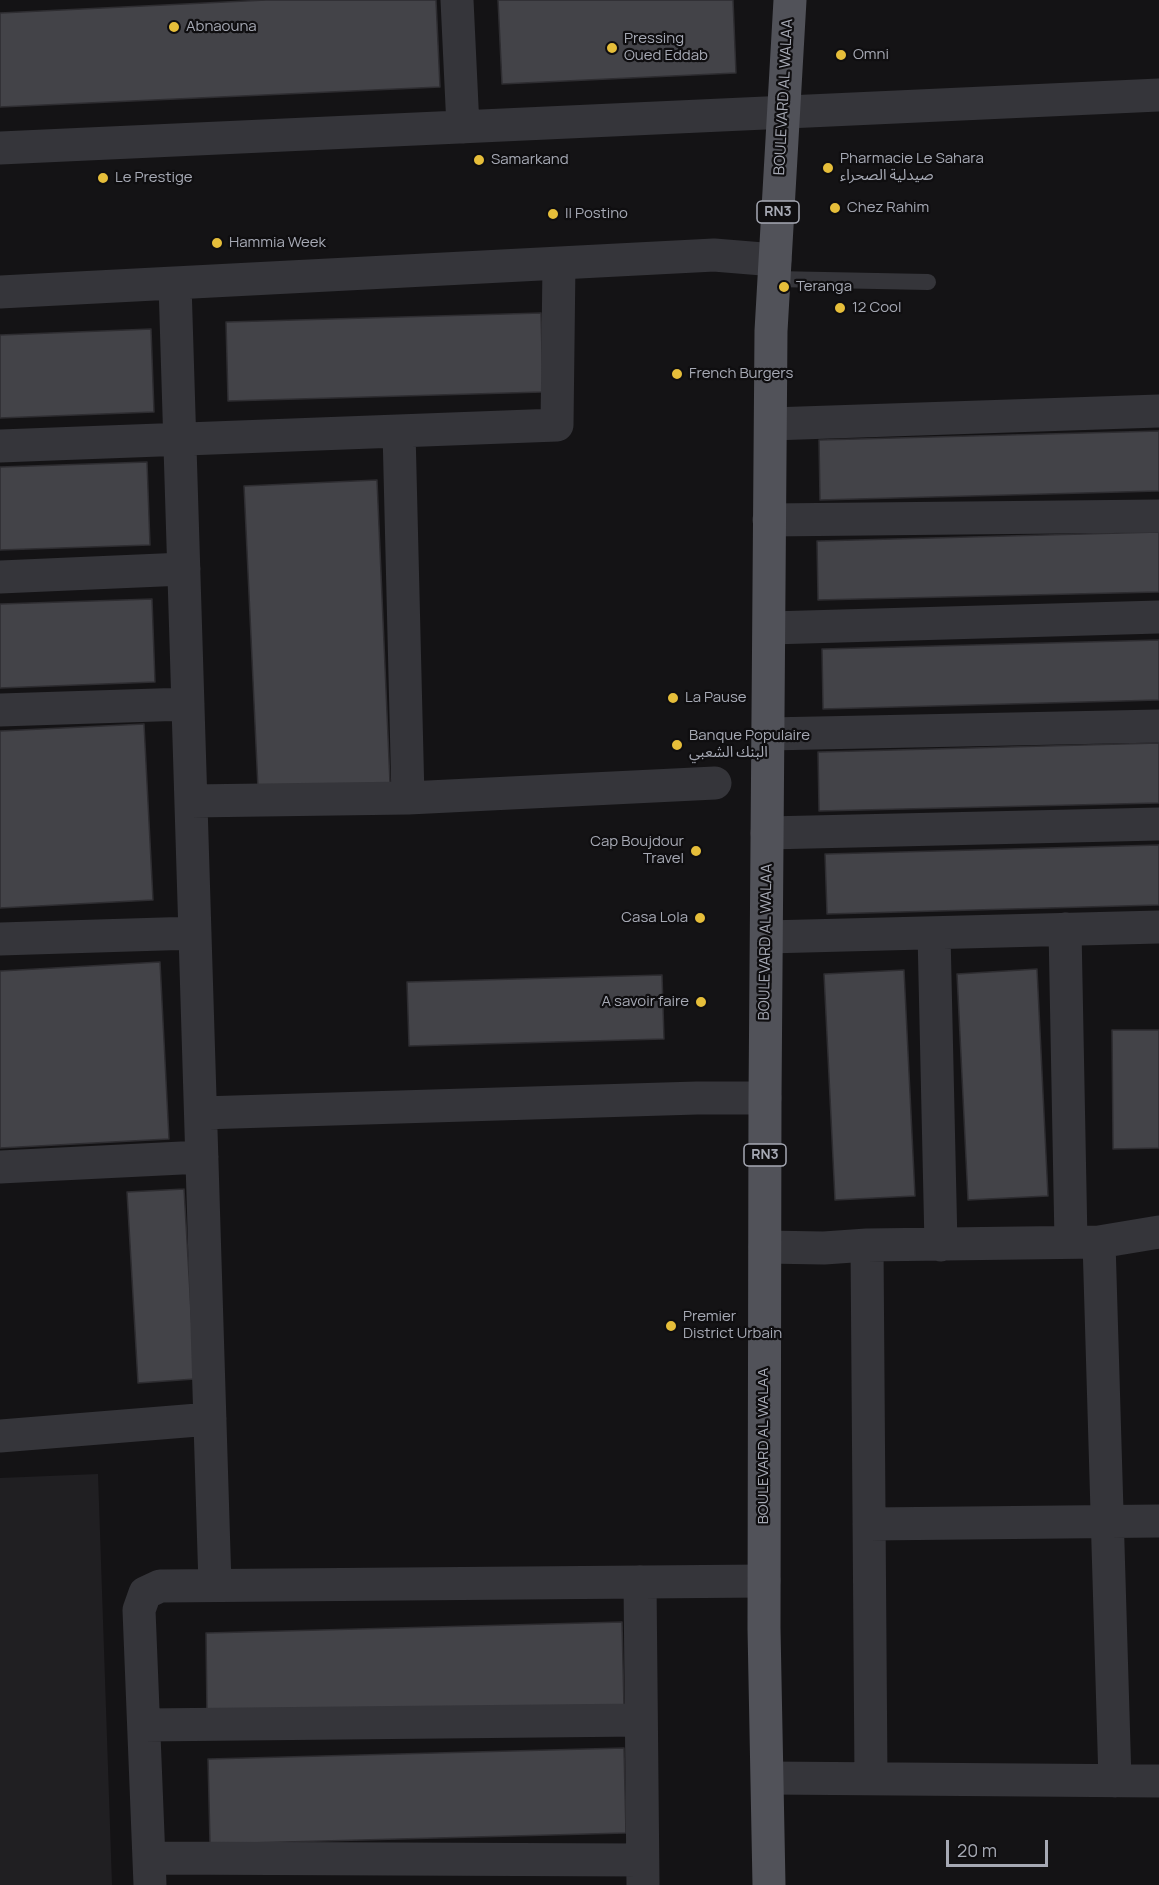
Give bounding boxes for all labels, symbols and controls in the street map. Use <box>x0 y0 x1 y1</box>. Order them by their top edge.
place label: Abnaouna <box>186 18 257 36</box>
street label: BOULEVARD AL WALAA <box>771 18 797 176</box>
marker: Abnaouna <box>167 20 181 34</box>
place label: Pressing Oued Eddab <box>624 30 708 65</box>
marker: Pressing Oued Eddab <box>605 41 619 55</box>
place label: Omni <box>853 46 889 64</box>
marker: Omni <box>834 48 848 62</box>
place label: Pharmacie Le Sahara صيدلية الصحراء <box>840 150 984 185</box>
place label: Samarkand <box>491 151 569 169</box>
marker: Samarkand <box>472 153 486 167</box>
marker: Pharmacie Le Sahara صيدلية الصحراء <box>821 161 835 175</box>
place label: Le Prestige <box>115 169 193 187</box>
marker: Le Prestige <box>96 171 110 185</box>
place label: Chez Rahim <box>847 199 929 217</box>
road number: RN3 <box>757 201 799 223</box>
marker: Chez Rahim <box>828 201 842 215</box>
place label: Il Postino <box>565 205 628 223</box>
marker: Il Postino <box>546 207 560 221</box>
place label: Hammia Week <box>229 234 326 252</box>
marker: Hammia Week <box>210 236 224 250</box>
place label: Teranga <box>796 278 852 296</box>
marker: Teranga <box>777 280 791 294</box>
place label: 12 Cool <box>852 299 901 317</box>
marker: 12 Cool <box>833 301 847 315</box>
place label: French Burgers <box>689 365 793 383</box>
marker: French Burgers <box>670 367 684 381</box>
place label: La Pause <box>685 689 747 707</box>
marker: La Pause <box>666 691 680 705</box>
place label: Banque Populaire البنك الشعبي <box>689 727 810 762</box>
marker: Banque Populaire البنك الشعبي <box>670 738 684 752</box>
place label: Cap Boujdour Travel <box>590 833 684 868</box>
marker: Cap Boujdour Travel <box>689 844 703 858</box>
street label: BOULEVARD AL WALAA <box>756 864 776 1020</box>
place label: Casa Lola <box>621 909 688 927</box>
marker: Casa Lola <box>693 911 707 925</box>
place label: A savoir faire <box>602 993 689 1011</box>
marker: A savoir faire <box>694 995 708 1009</box>
road number: RN3 <box>744 1144 786 1166</box>
place label: Premier District Urbain <box>683 1308 782 1343</box>
marker: Premier District Urbain <box>664 1319 678 1333</box>
street label: BOULEVARD AL WALAA <box>755 1368 773 1524</box>
scale bar <box>949 1828 1051 1866</box>
text: 20 m <box>957 1838 997 1862</box>

